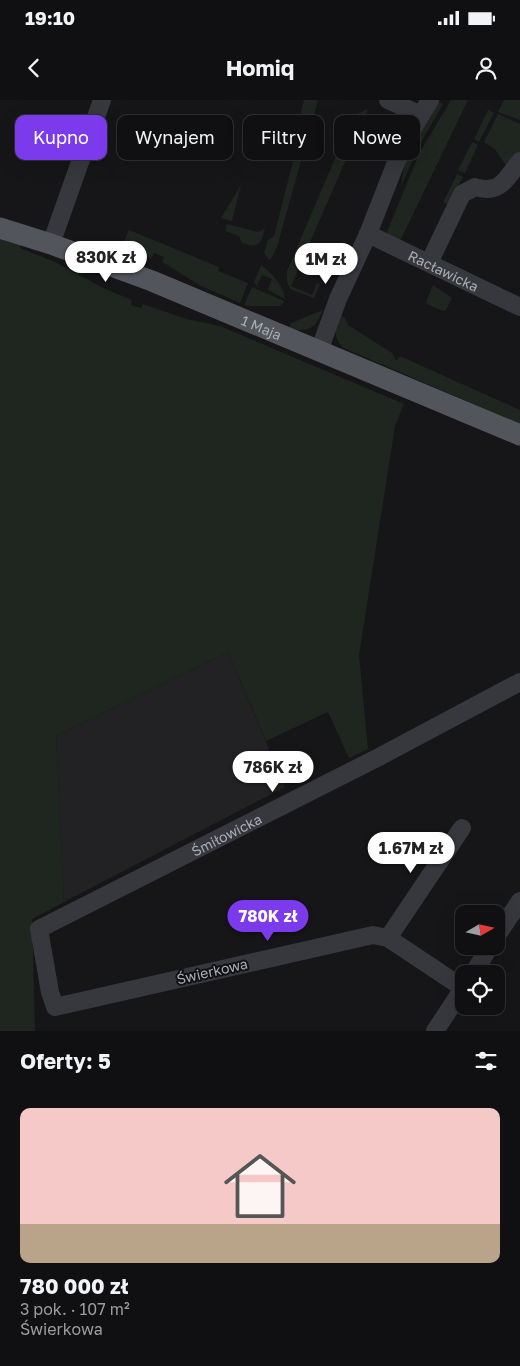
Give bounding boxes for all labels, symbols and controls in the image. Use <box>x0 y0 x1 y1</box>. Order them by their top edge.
text: 19:10 <box>25 6 75 29</box>
icon: back <box>20 54 48 82</box>
text: Homiq <box>226 54 294 81</box>
icon: person <box>472 54 500 82</box>
chip: Kupno <box>15 115 107 160</box>
chip: Wynajem <box>117 115 233 160</box>
chip: Filtry <box>243 115 324 160</box>
chip: Nowe <box>334 115 420 160</box>
pin: 830K zł <box>60 240 152 283</box>
pin: 1M zł <box>291 242 361 285</box>
street label: Racławicka <box>406 246 482 294</box>
text: 830K zł <box>76 247 136 267</box>
text: 1M zł <box>306 249 346 269</box>
street label: 1 Maja <box>239 311 284 343</box>
pin: 786K zł <box>227 750 319 793</box>
text: 786K zł <box>244 757 302 777</box>
street label: Śmiłowicka <box>188 809 264 859</box>
pin: 1.67M zł <box>359 832 463 874</box>
text: 1.67M zł <box>379 838 443 858</box>
pin: 780K zł <box>222 900 314 942</box>
north arrow <box>455 905 505 955</box>
map controls <box>455 905 505 1015</box>
text: 780K zł <box>238 906 298 926</box>
street label: Świerkowa <box>175 955 249 987</box>
button: locate <box>455 965 505 1015</box>
icon: filters <box>472 1047 500 1075</box>
text: Oferty: 5 <box>20 1048 111 1074</box>
icon: home <box>215 1141 305 1231</box>
text: 780 000 zł <box>20 1273 129 1299</box>
text: 3 pok. · 107 m² <box>20 1299 130 1319</box>
text: Świerkowa <box>20 1319 103 1339</box>

